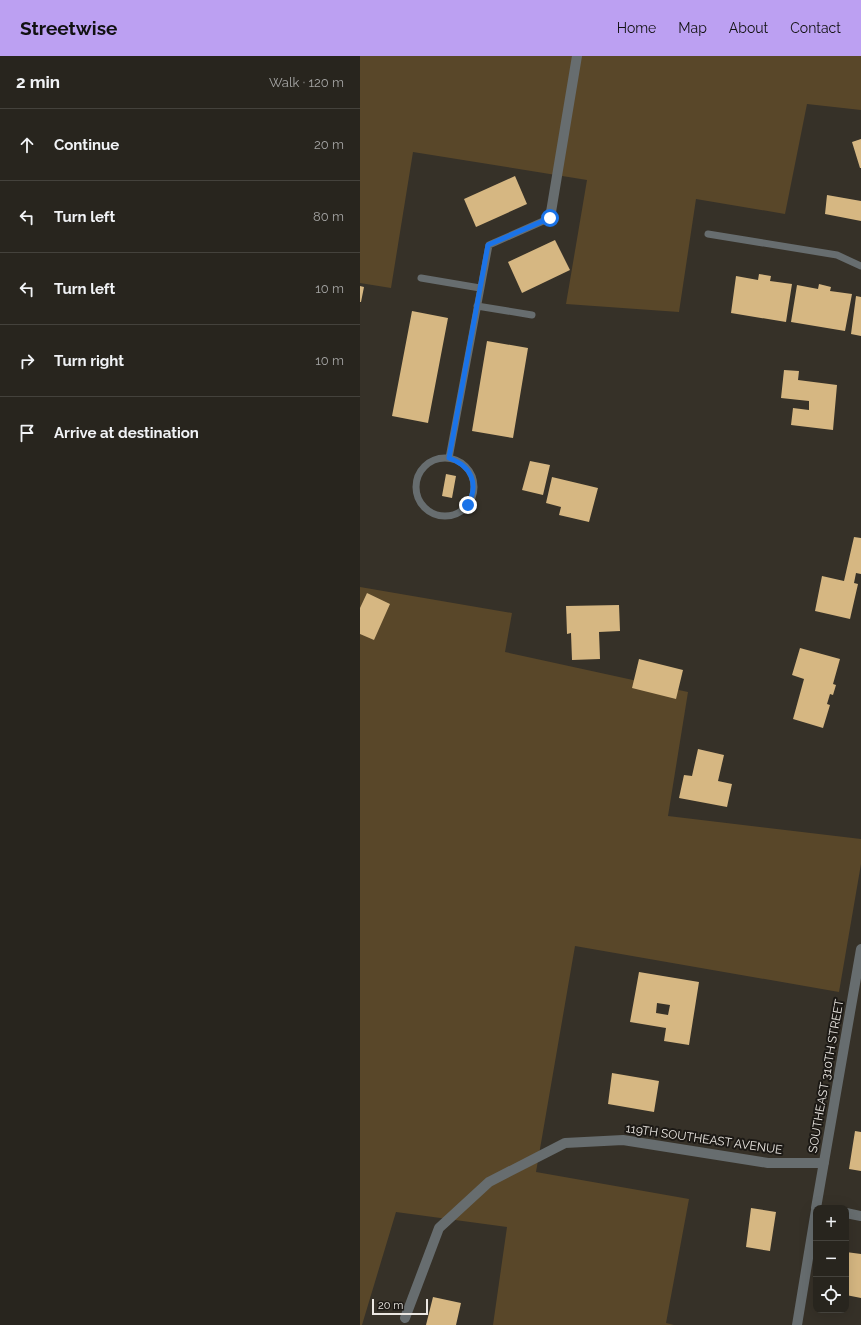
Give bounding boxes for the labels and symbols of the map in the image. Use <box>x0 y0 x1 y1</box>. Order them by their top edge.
route start <box>541 209 559 227</box>
route end <box>459 496 477 514</box>
street label: SOUTHEAST 310TH STREET <box>806 997 847 1154</box>
street label: 119TH SOUTHEAST AVENUE <box>625 1121 783 1157</box>
scale bar <box>372 1297 428 1316</box>

